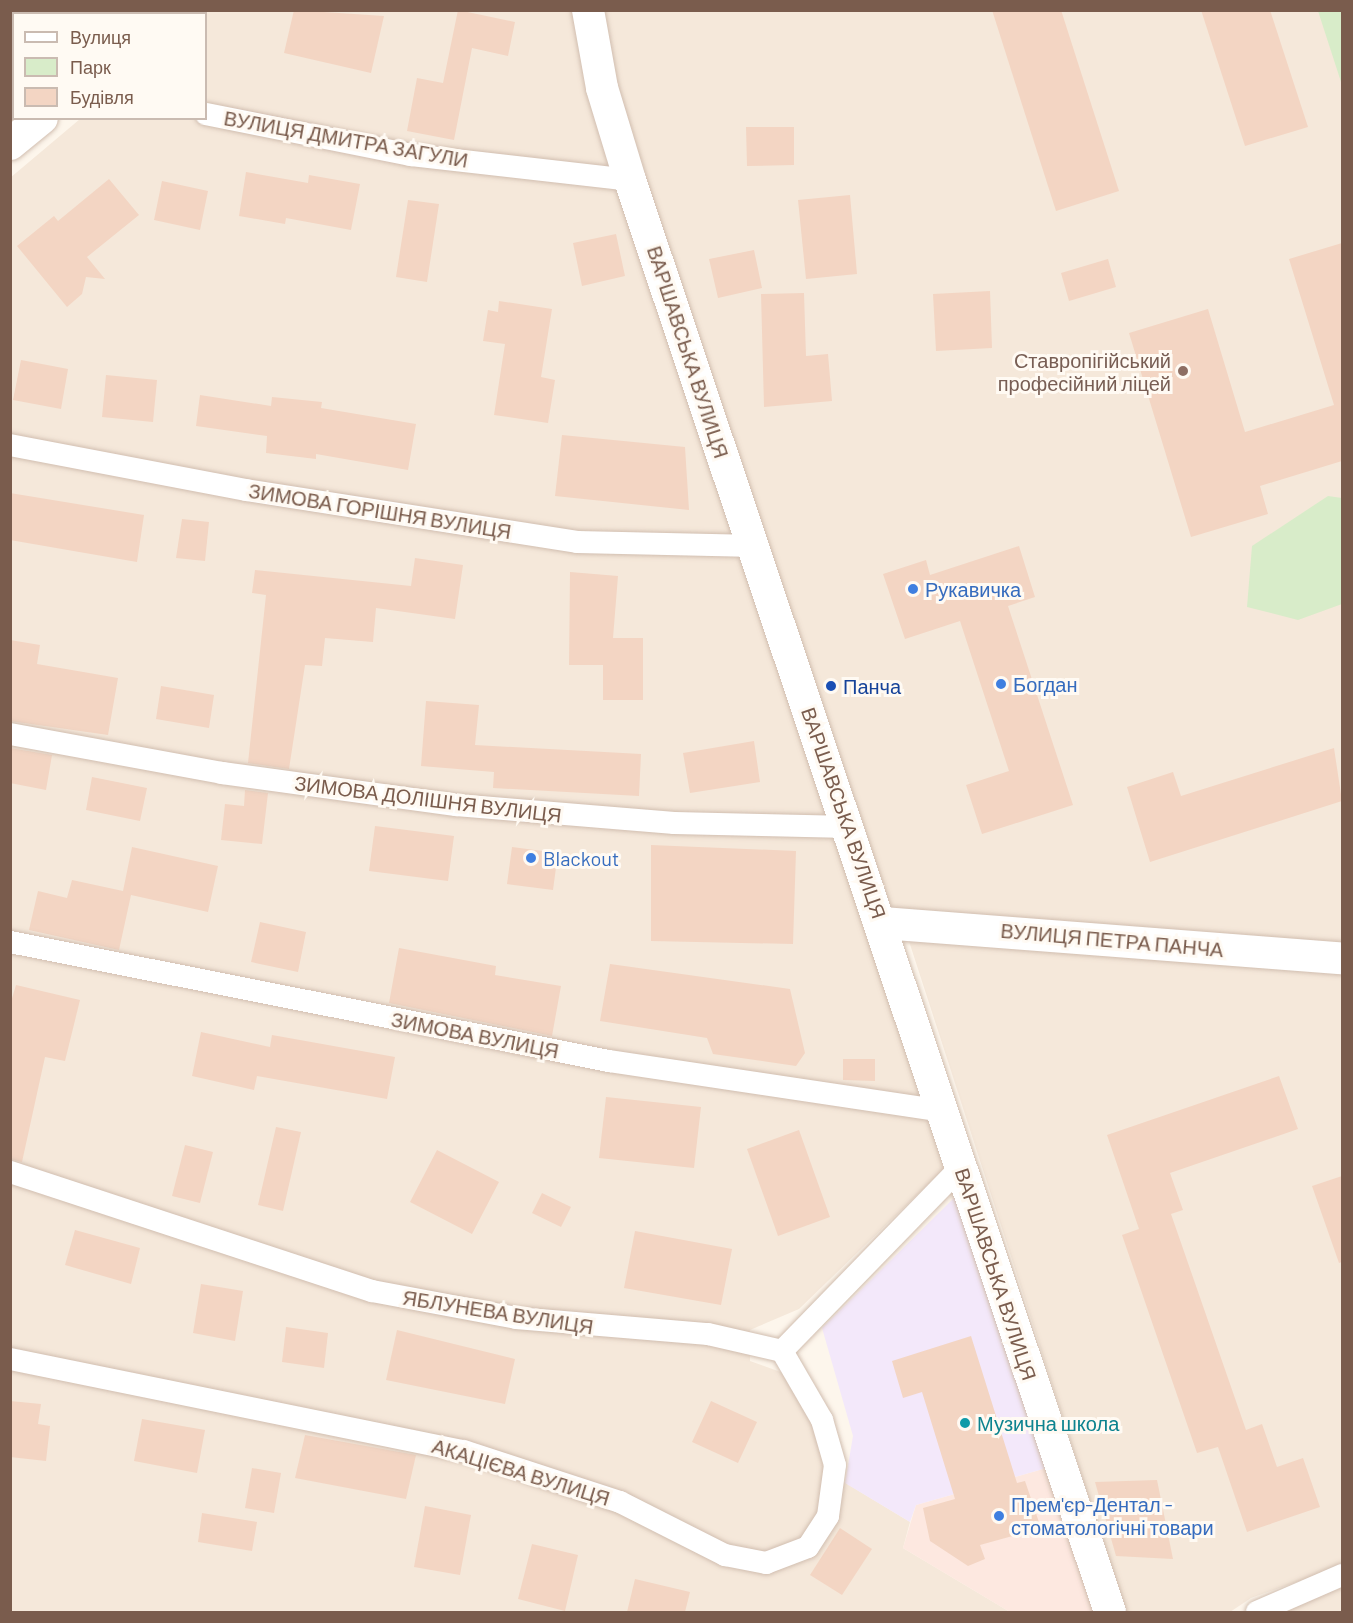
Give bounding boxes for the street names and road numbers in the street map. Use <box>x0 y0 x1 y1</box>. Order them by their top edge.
street label: ВУЛИЦЯ ДМИТРА ЗАГУЛИ <box>222 106 470 172</box>
street label: ВАРШАВСЬКА ВУЛИЦЯ <box>642 243 734 461</box>
street label: ЗИМОВА ГОРІШНЯ ВУЛИЦЯ <box>247 478 513 544</box>
street label: ВАРШАВСЬКА ВУЛИЦЯ <box>797 704 891 922</box>
street label: ЗИМОВА ДОЛІШНЯ ВУЛИЦЯ <box>293 771 563 827</box>
street label: ВУЛИЦЯ ПЕТРА ПАНЧА <box>1000 918 1224 962</box>
street label: ЗИМОВА ВУЛИЦЯ <box>389 1007 561 1063</box>
street label: ВАРШАВСЬКА ВУЛИЦЯ <box>950 1165 1042 1383</box>
street label: ЯБЛУНЕВА ВУЛИЦЯ <box>401 1285 595 1339</box>
street label: АКАЦІЄВА ВУЛИЦЯ <box>429 1434 613 1510</box>

